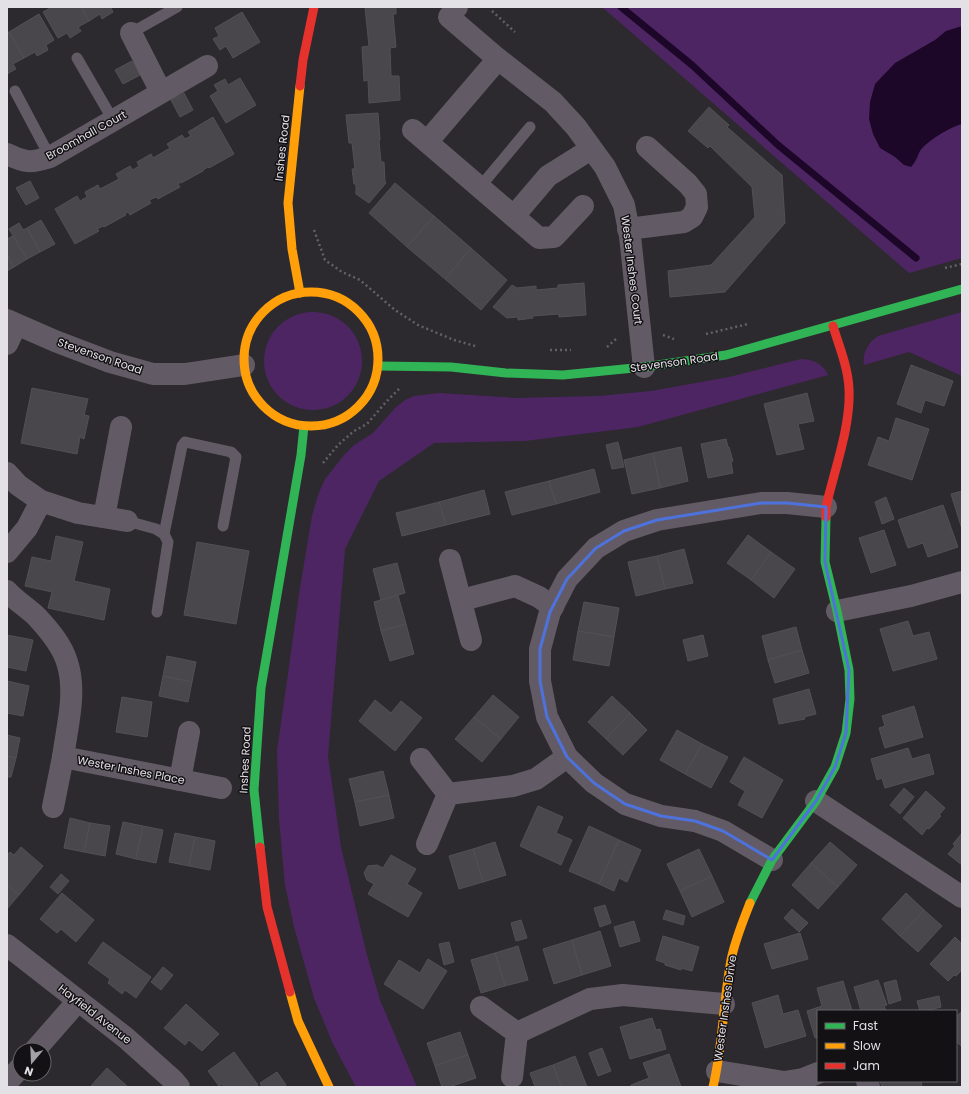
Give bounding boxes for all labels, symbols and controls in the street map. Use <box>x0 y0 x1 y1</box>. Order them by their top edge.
street label: Broomhall Court <box>43 106 129 164</box>
street label: Inshes Road <box>271 114 293 182</box>
street label: Wester Inshes Court <box>617 214 647 326</box>
street label: Stevenson Road <box>55 334 145 378</box>
street label: Stevenson Road <box>629 348 719 376</box>
street label: Inshes Road <box>235 726 255 794</box>
street label: Wester Inshes Place <box>76 752 186 788</box>
street label: Wester Inshes Drive <box>710 954 740 1062</box>
street label: Hayfield Avenue <box>55 980 135 1048</box>
legend <box>817 1010 957 1082</box>
text: Fast <box>853 1017 878 1034</box>
text: Slow <box>853 1037 881 1054</box>
north arrow <box>12 1042 52 1082</box>
text: Jam <box>853 1057 880 1074</box>
text: N <box>22 1063 35 1080</box>

